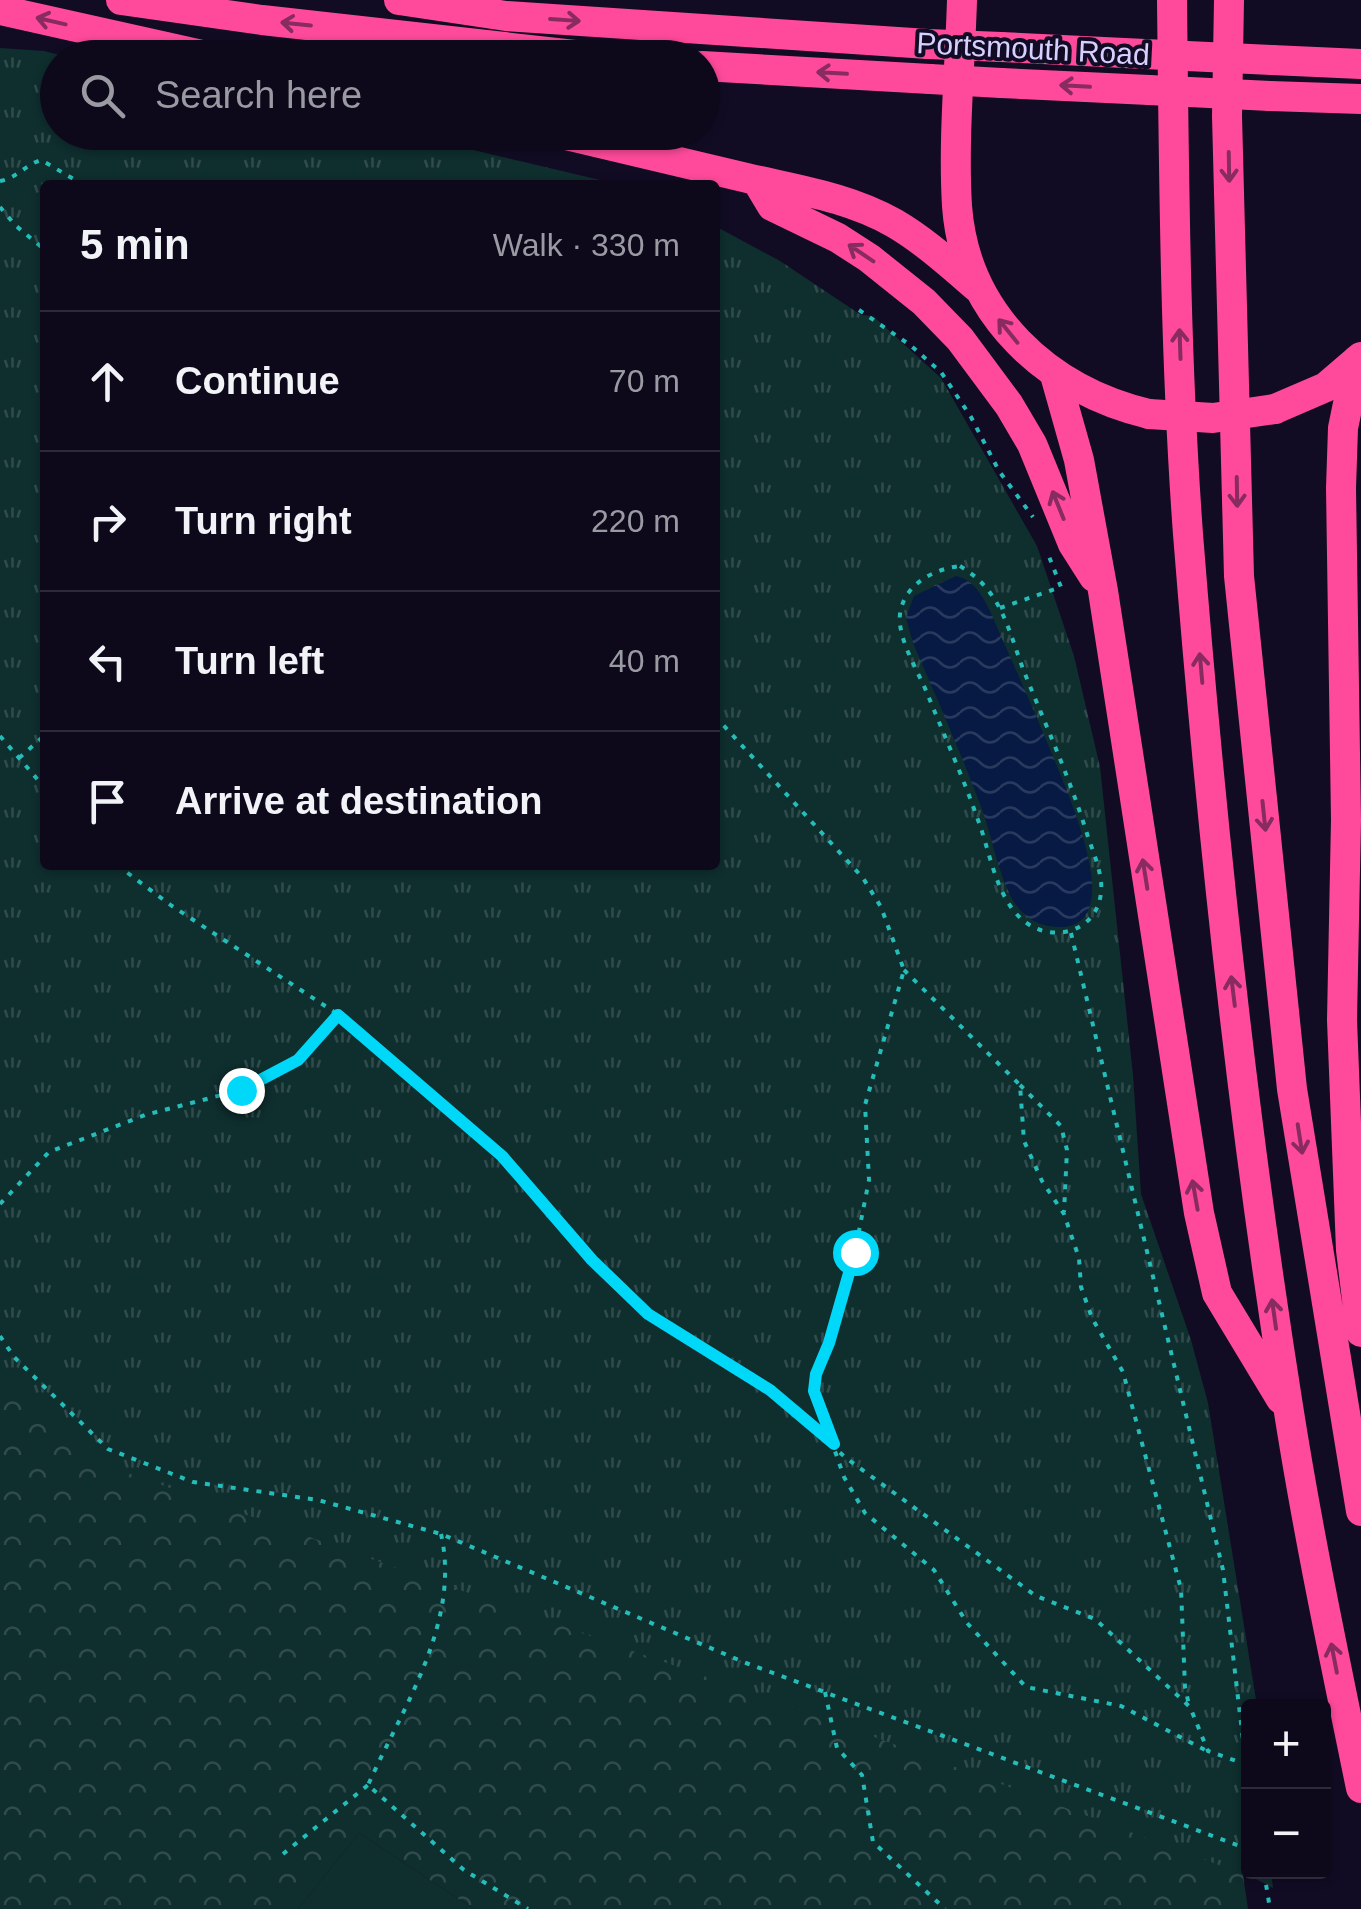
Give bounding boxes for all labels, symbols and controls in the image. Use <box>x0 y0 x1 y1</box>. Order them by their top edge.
one-way arrow <box>36 11 68 29</box>
one-way arrow <box>548 11 580 30</box>
one-way arrow <box>281 14 313 33</box>
street label: Portsmouth Road <box>916 26 1150 71</box>
search box <box>40 40 720 150</box>
one-way arrow <box>817 63 849 82</box>
icon: search <box>75 68 130 123</box>
text: Search here <box>155 74 362 116</box>
one-way arrow <box>1060 77 1092 96</box>
one-way arrow <box>1219 151 1238 183</box>
text: 5 min <box>80 221 190 268</box>
text: Walk · 330 m <box>493 227 680 263</box>
one-way arrow <box>847 243 875 264</box>
one-way arrow <box>997 319 1019 345</box>
one-way arrow <box>1170 328 1189 360</box>
icon: ahead <box>80 354 135 409</box>
text: Continue <box>175 360 340 402</box>
text: 70 m <box>609 363 680 399</box>
one-way arrow <box>1227 476 1246 508</box>
one-way arrow <box>1048 490 1066 521</box>
icon: right <box>80 494 135 549</box>
text: Turn right <box>175 500 352 542</box>
text: 220 m <box>591 503 680 539</box>
icon: left <box>80 634 135 689</box>
text: Turn left <box>175 640 324 682</box>
text: 40 m <box>609 643 680 679</box>
one-way arrow <box>1191 652 1210 684</box>
icon: arrive <box>80 774 135 829</box>
text: Arrive at destination <box>175 780 542 822</box>
one-way arrow <box>1255 799 1274 832</box>
one-way arrow <box>1136 858 1154 890</box>
one-way arrow <box>1223 976 1242 1008</box>
route end <box>219 1068 265 1114</box>
one-way arrow <box>1291 1122 1310 1155</box>
one-way arrow <box>1185 1180 1204 1212</box>
route start <box>833 1230 879 1276</box>
one-way arrow <box>1264 1298 1282 1330</box>
one-way arrow <box>1324 1643 1343 1675</box>
map controls <box>1241 1699 1331 1879</box>
button: + <box>1241 1699 1331 1789</box>
button: − <box>1241 1789 1331 1879</box>

